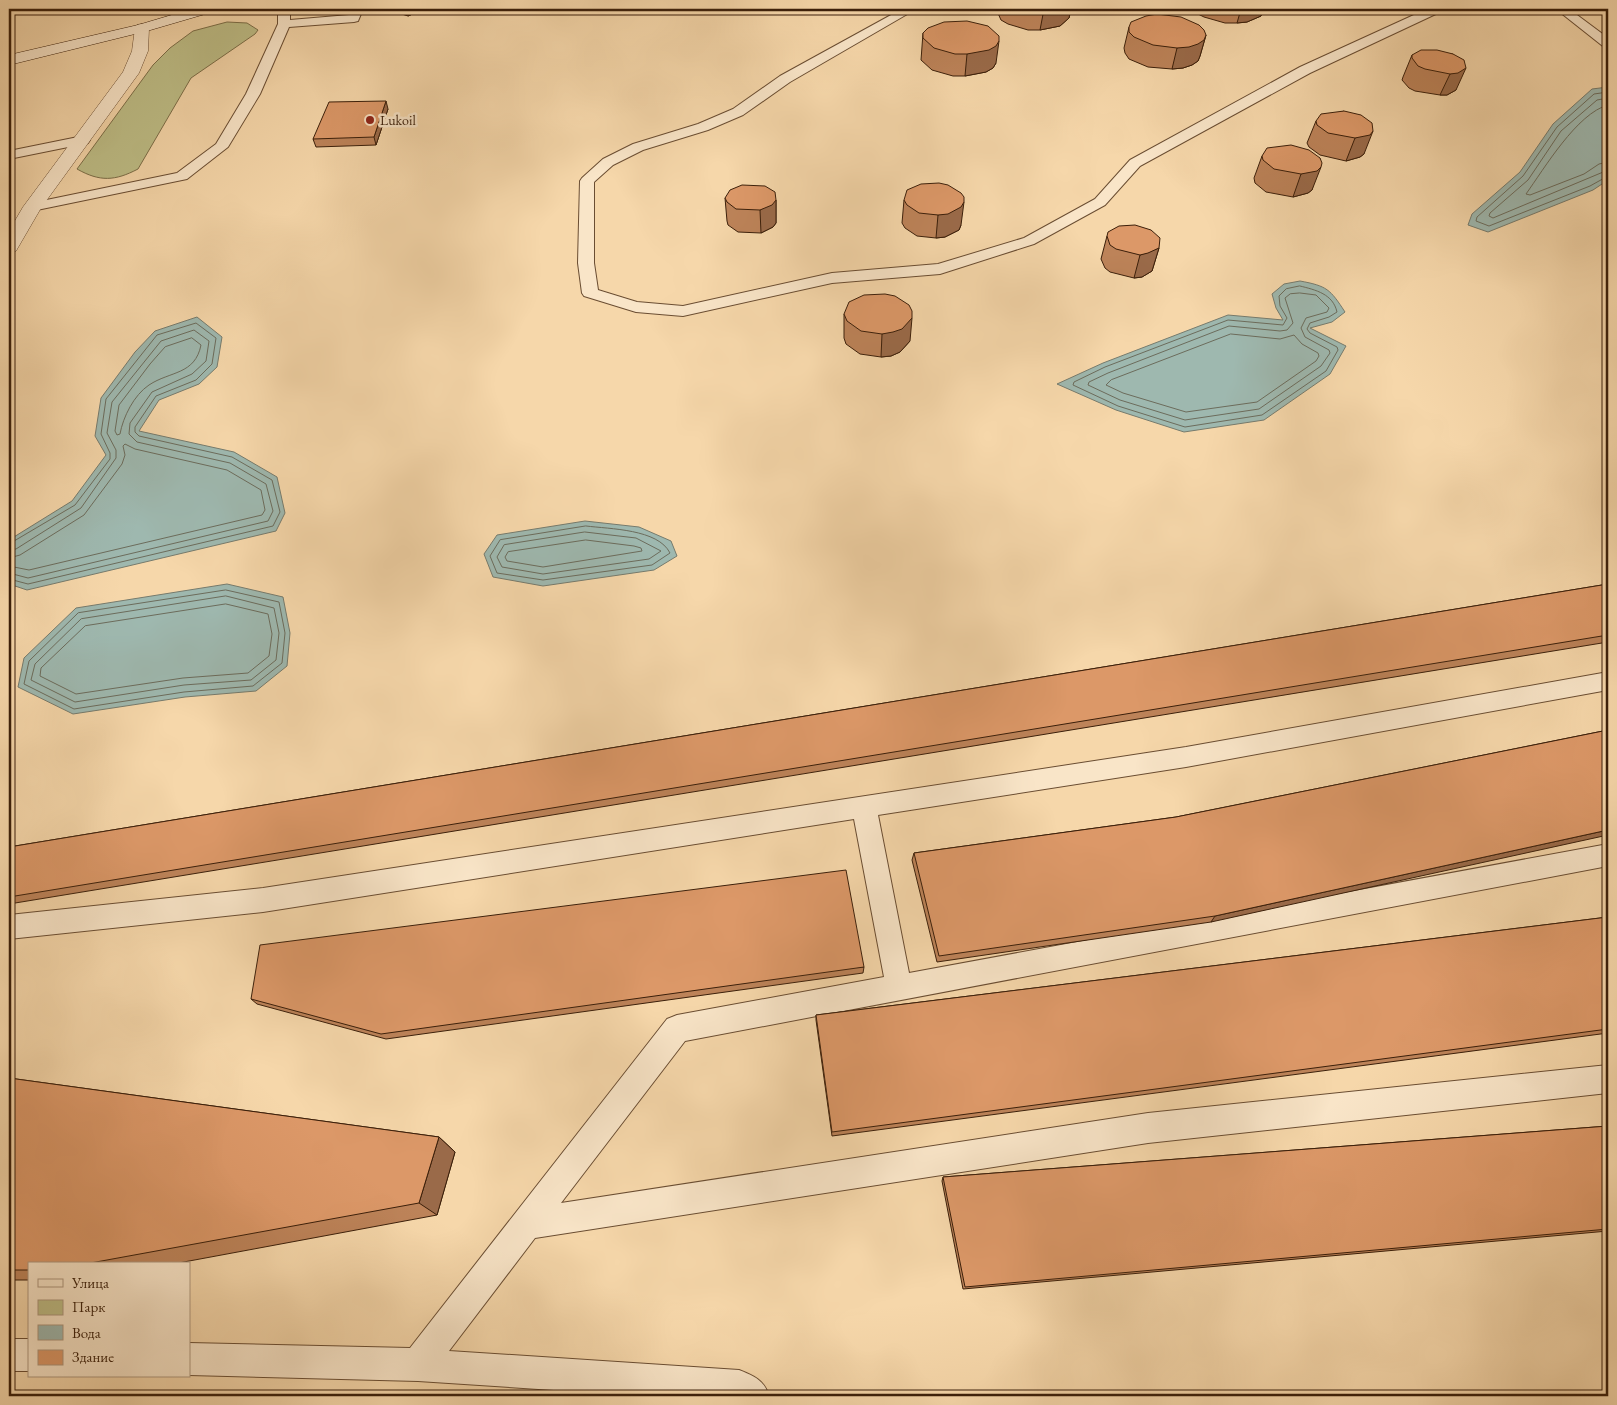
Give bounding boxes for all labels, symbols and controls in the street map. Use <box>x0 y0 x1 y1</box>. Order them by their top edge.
place label: Lukoil <box>380 111 416 129</box>
marker: Lukoil <box>364 114 376 126</box>
legend <box>28 1262 190 1378</box>
text: Улица <box>71 1273 109 1292</box>
text: Парк <box>72 1297 105 1316</box>
text: Вода <box>72 1323 101 1342</box>
text: Здание <box>72 1347 114 1366</box>

